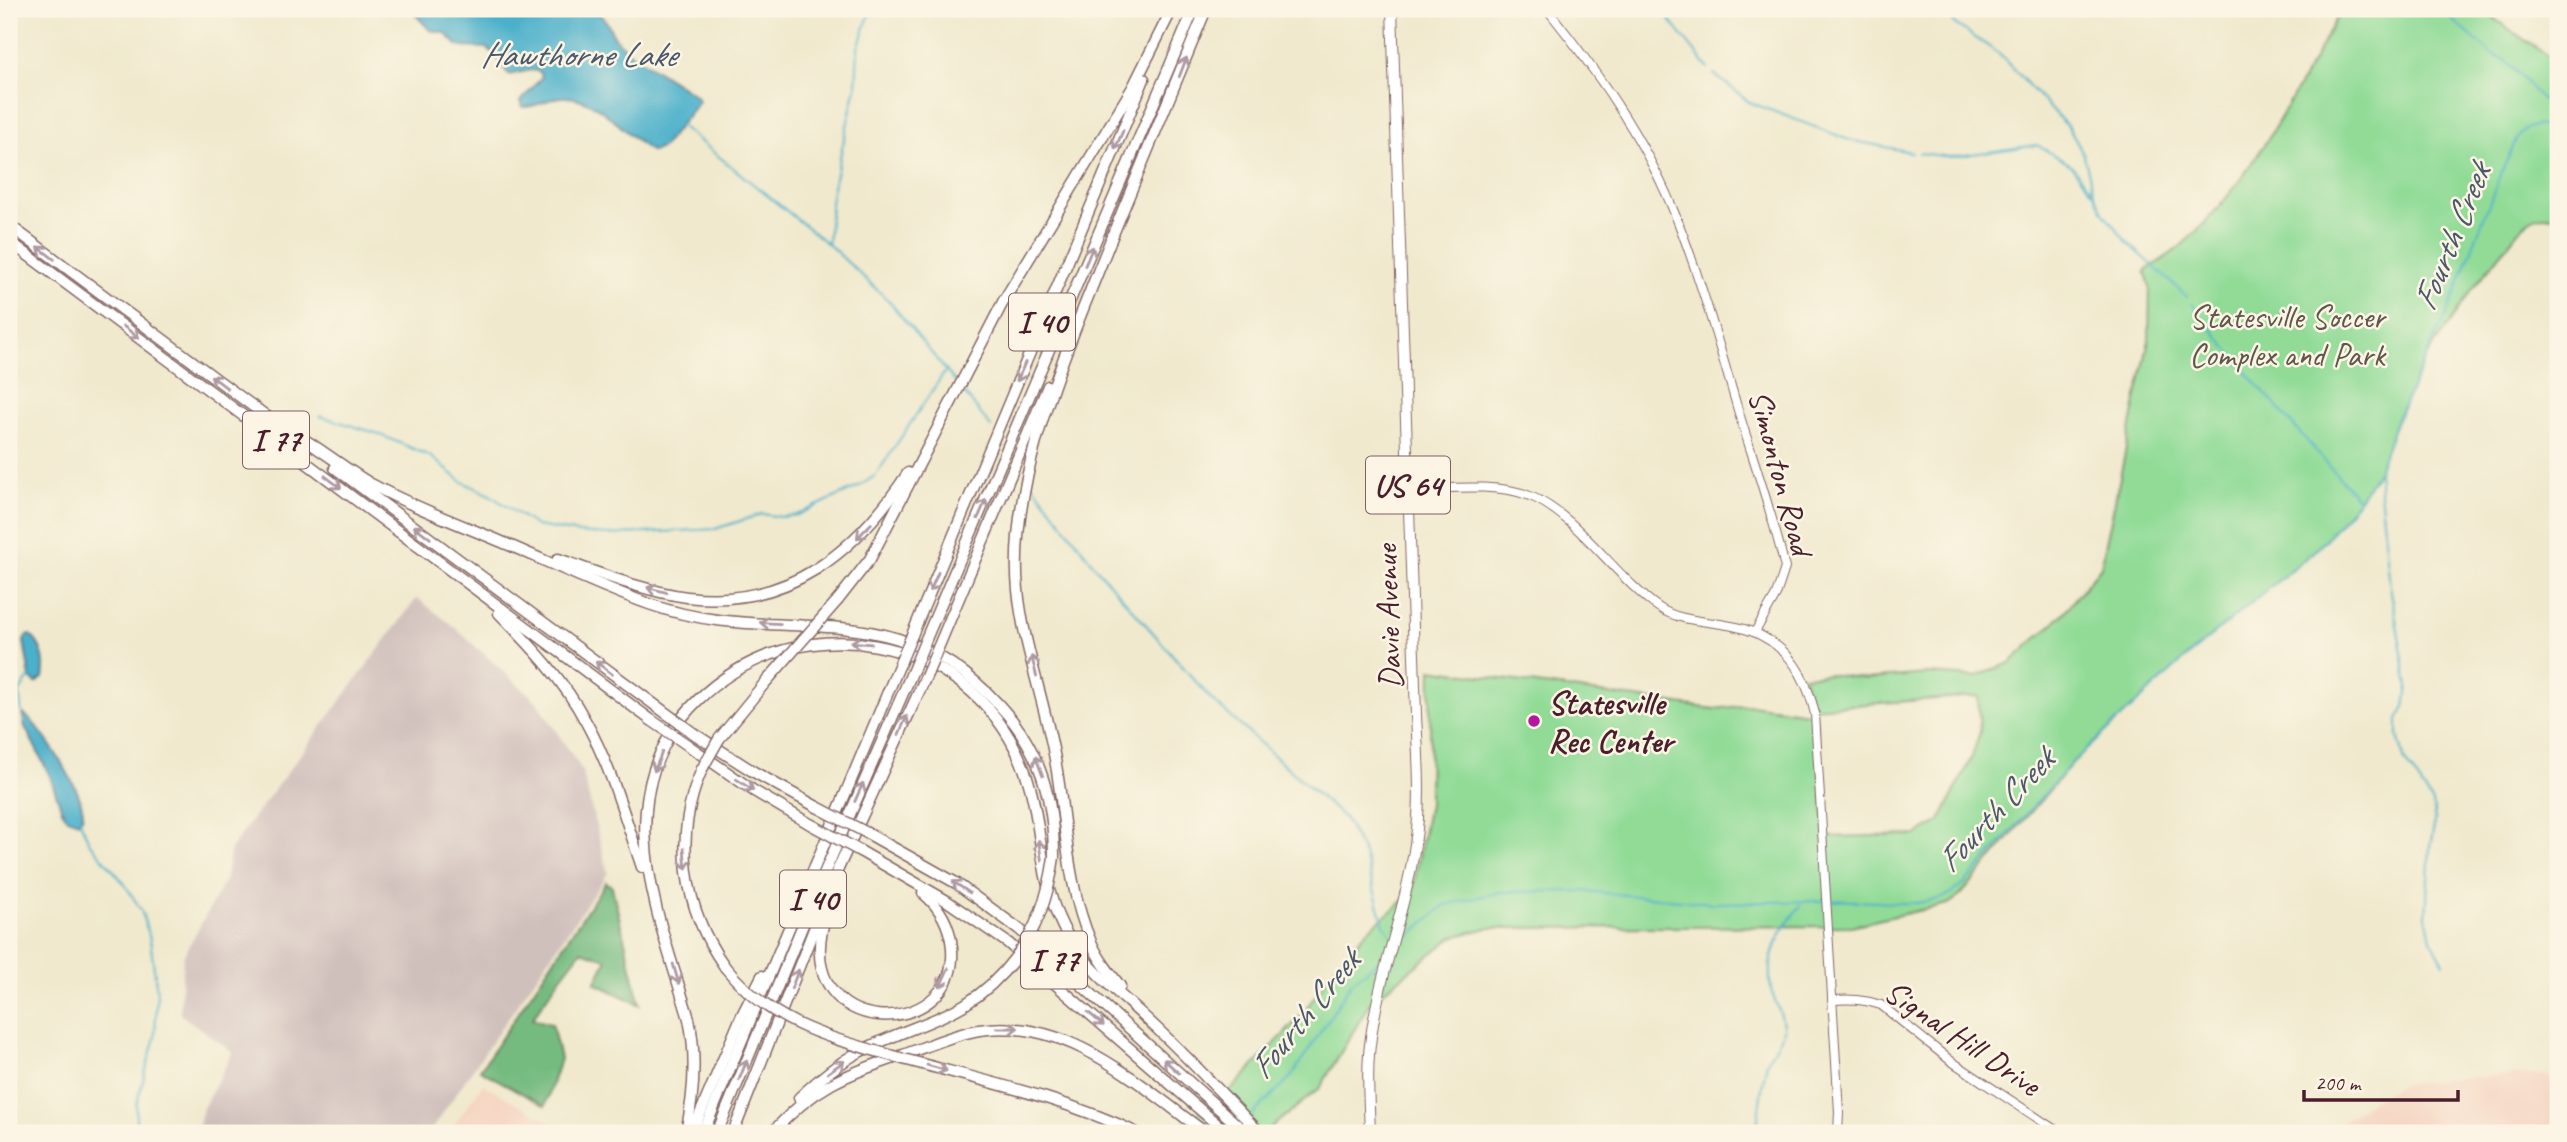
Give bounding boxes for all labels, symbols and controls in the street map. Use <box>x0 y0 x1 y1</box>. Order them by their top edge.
water label: Hawthorne Lake <box>480 32 680 77</box>
one-way arrow <box>1178 56 1190 78</box>
one-way arrow <box>1111 128 1124 150</box>
water label: Fourth Creek <box>2402 153 2503 317</box>
one-way arrow <box>37 245 56 260</box>
one-way arrow <box>1084 246 1097 268</box>
road number: I 40 <box>1009 294 1075 350</box>
park label: Statesville Soccer Complex and Park <box>2189 296 2388 376</box>
one-way arrow <box>121 324 139 339</box>
one-way arrow <box>1014 361 1027 382</box>
one-way arrow <box>210 374 229 389</box>
street label: Simonton Road <box>1739 385 1824 564</box>
road number: I 77 <box>243 412 309 468</box>
road number: US 64 <box>1366 457 1450 514</box>
one-way arrow <box>323 475 341 490</box>
one-way arrow <box>976 499 989 520</box>
one-way arrow <box>856 522 873 539</box>
one-way arrow <box>412 525 431 540</box>
street label: Davie Avenue <box>1364 542 1412 690</box>
one-way arrow <box>926 571 939 592</box>
one-way arrow <box>646 583 669 596</box>
one-way arrow <box>760 616 782 629</box>
one-way arrow <box>850 636 872 649</box>
one-way arrow <box>1027 655 1040 678</box>
one-way arrow <box>595 660 614 675</box>
place label: Statesville Rec Center <box>1548 682 1677 762</box>
marker: Statesville Rec Center <box>1526 713 1542 729</box>
one-way arrow <box>897 715 910 736</box>
water label: Fourth Creek <box>1927 735 2068 882</box>
one-way arrow <box>651 751 664 773</box>
one-way arrow <box>1031 756 1044 777</box>
one-way arrow <box>735 778 754 792</box>
one-way arrow <box>854 782 867 804</box>
one-way arrow <box>1033 839 1046 862</box>
one-way arrow <box>679 847 692 870</box>
road number: I 40 <box>780 870 846 928</box>
one-way arrow <box>951 880 971 894</box>
road number: I 77 <box>1021 931 1087 988</box>
water label: Fourth Creek <box>1239 936 1374 1088</box>
one-way arrow <box>670 962 683 984</box>
one-way arrow <box>937 968 950 989</box>
one-way arrow <box>789 969 802 990</box>
street label: Signal Hill Drive <box>1876 970 2050 1107</box>
one-way arrow <box>1087 1011 1105 1027</box>
one-way arrow <box>996 1022 1019 1035</box>
one-way arrow <box>1162 1058 1180 1074</box>
scale bar <box>2304 1058 2458 1102</box>
one-way arrow <box>826 1059 845 1074</box>
one-way arrow <box>737 1060 750 1081</box>
one-way arrow <box>925 1062 947 1075</box>
text: 200 m <box>2315 1070 2362 1096</box>

